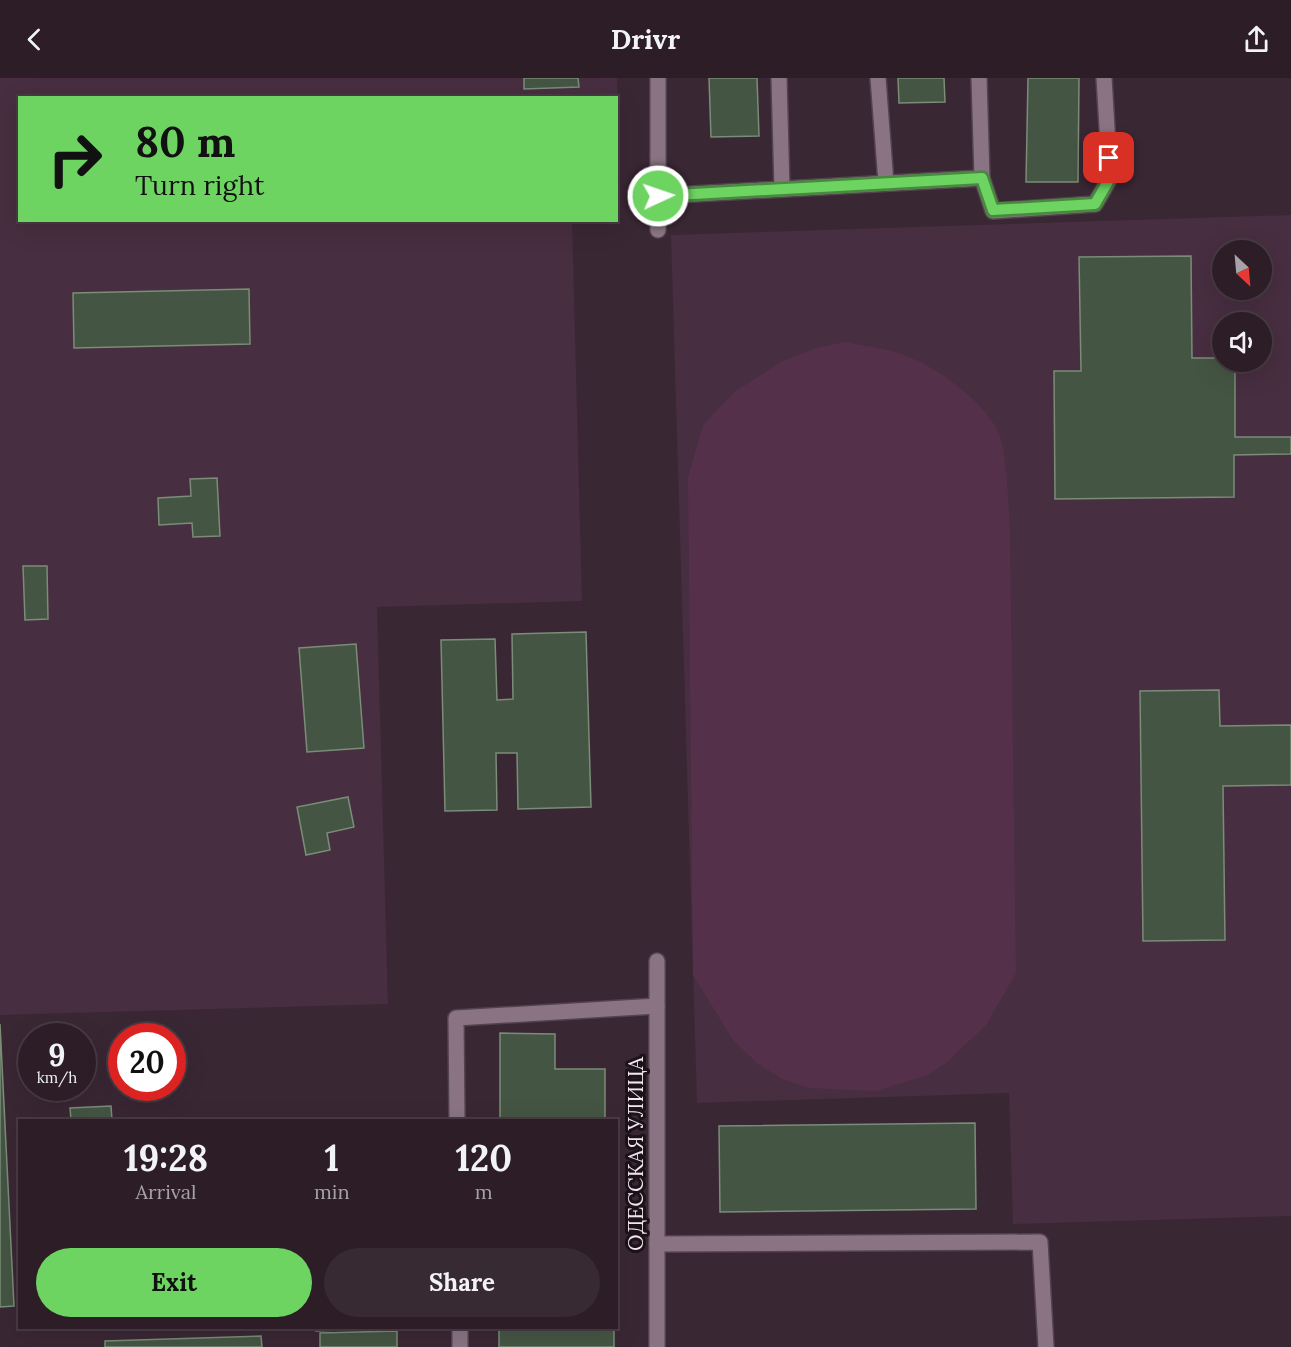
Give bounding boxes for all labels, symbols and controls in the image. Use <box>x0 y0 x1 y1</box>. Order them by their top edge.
text: Drivr <box>611 22 680 56</box>
icon: back <box>18 23 51 56</box>
icon: share <box>1240 23 1273 56</box>
text: 80 m <box>135 115 235 169</box>
icon: right <box>36 120 114 198</box>
pin <box>1083 132 1134 183</box>
icon: arrive <box>1092 141 1125 174</box>
position arrow <box>626 164 690 228</box>
text: Turn right <box>135 168 264 202</box>
north arrow <box>1212 240 1272 300</box>
map controls <box>1212 240 1272 372</box>
button: sound <box>1212 312 1272 372</box>
speed limit sign: 20 <box>108 1023 186 1101</box>
text: 9 <box>48 1036 66 1074</box>
street label: ОДЕССКАЯ УЛИЦА <box>622 1056 649 1251</box>
text: km/h <box>37 1068 77 1087</box>
text: 19:28 <box>124 1135 208 1181</box>
text: 1 <box>324 1135 339 1181</box>
text: 120 <box>455 1135 512 1181</box>
text: Arrival <box>135 1179 197 1204</box>
text: min <box>314 1179 350 1204</box>
text: m <box>475 1179 493 1204</box>
button: Exit <box>36 1248 312 1317</box>
button: Share <box>324 1248 600 1317</box>

